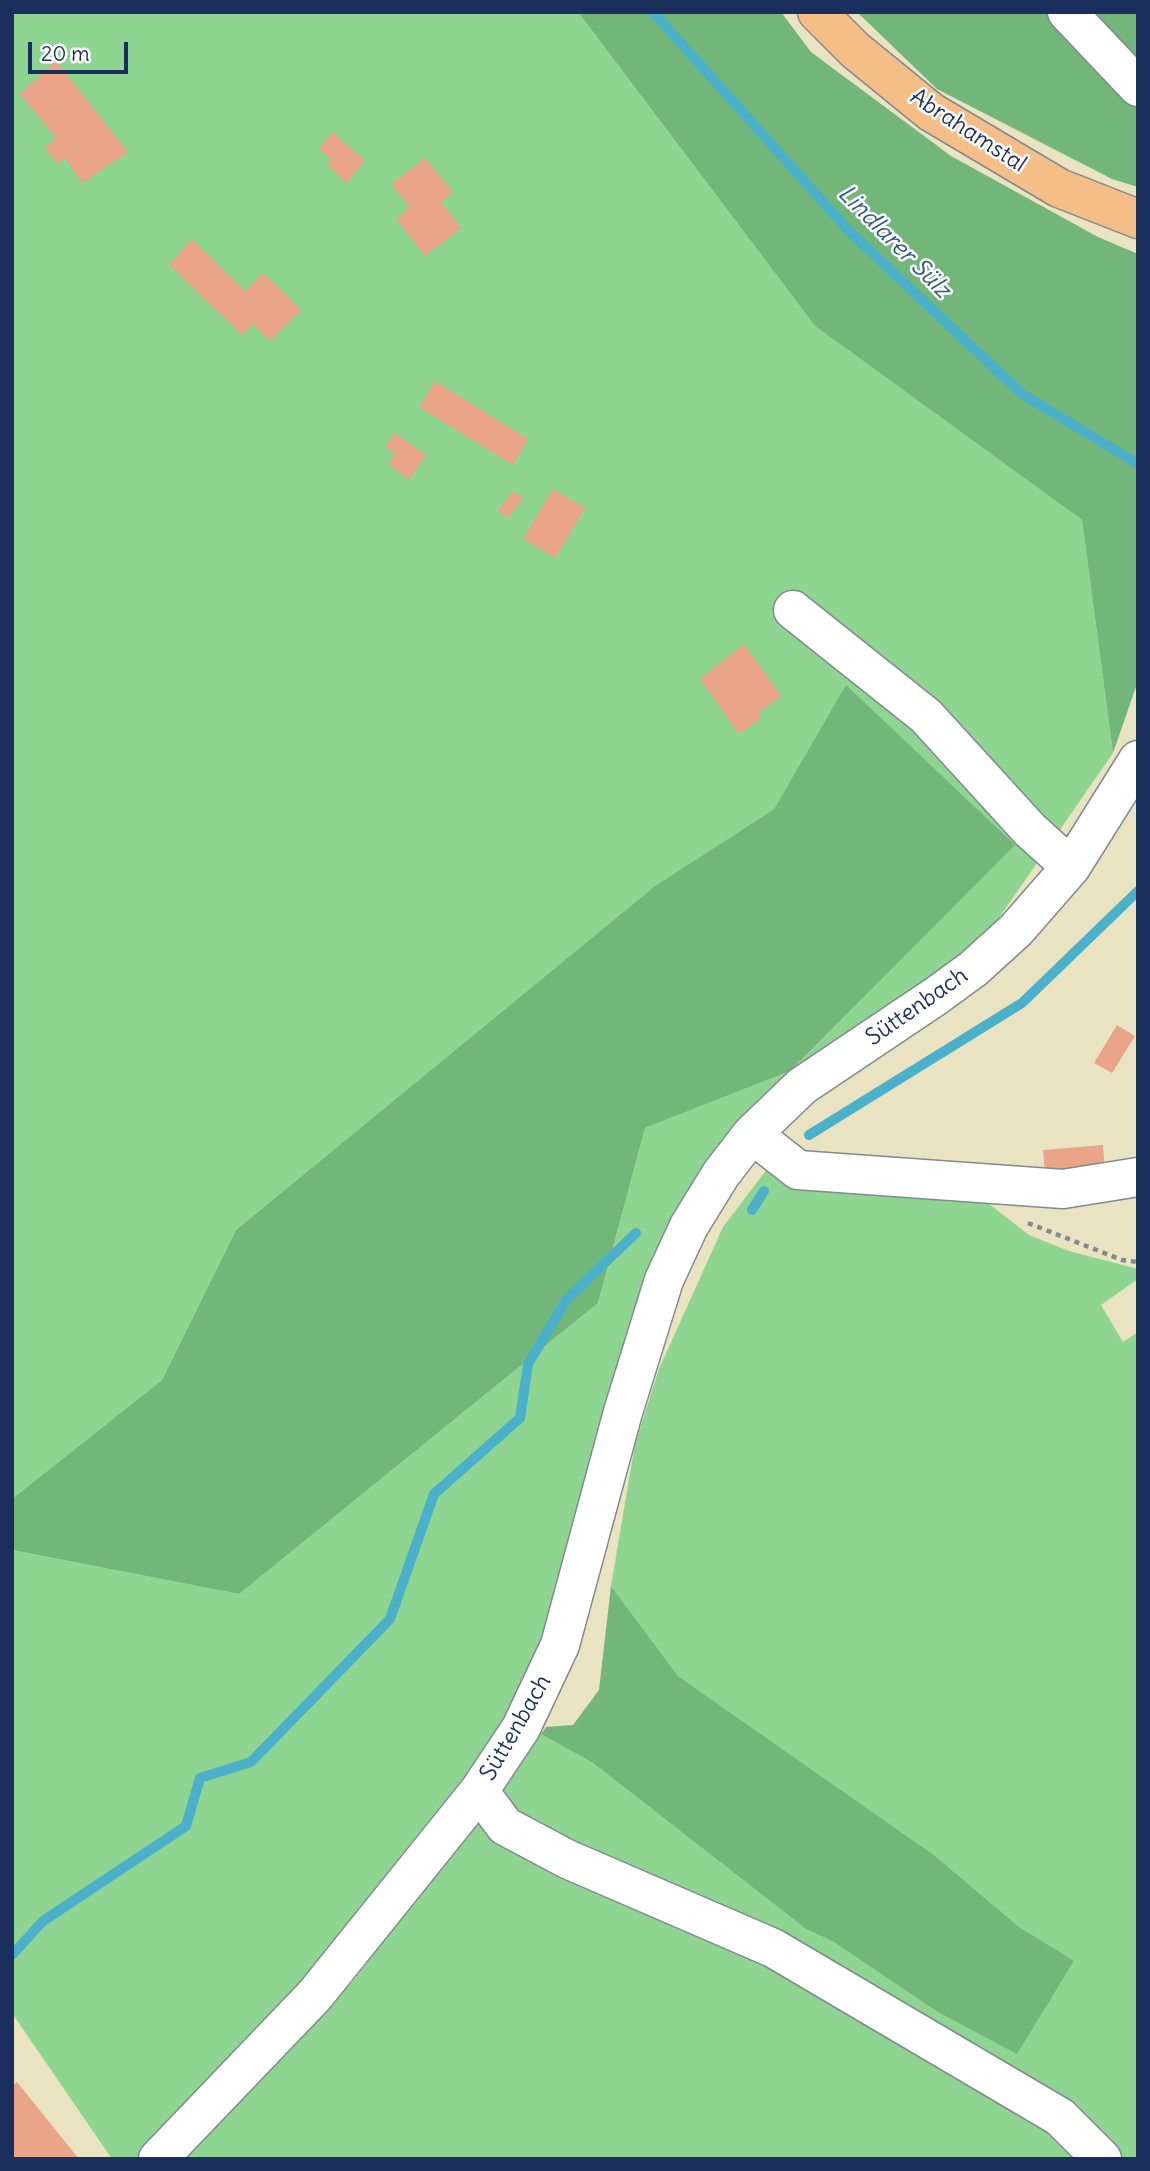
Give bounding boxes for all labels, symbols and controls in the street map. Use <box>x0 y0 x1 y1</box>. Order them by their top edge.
scale bar <box>32 28 131 72</box>
text: 20 m <box>41 40 90 67</box>
street label: Abrahamstal <box>905 83 1031 179</box>
water label: Lindlarer Sülz <box>832 180 956 304</box>
street label: Süttenbach <box>861 962 973 1052</box>
street label: Süttenbach <box>475 1670 557 1786</box>

